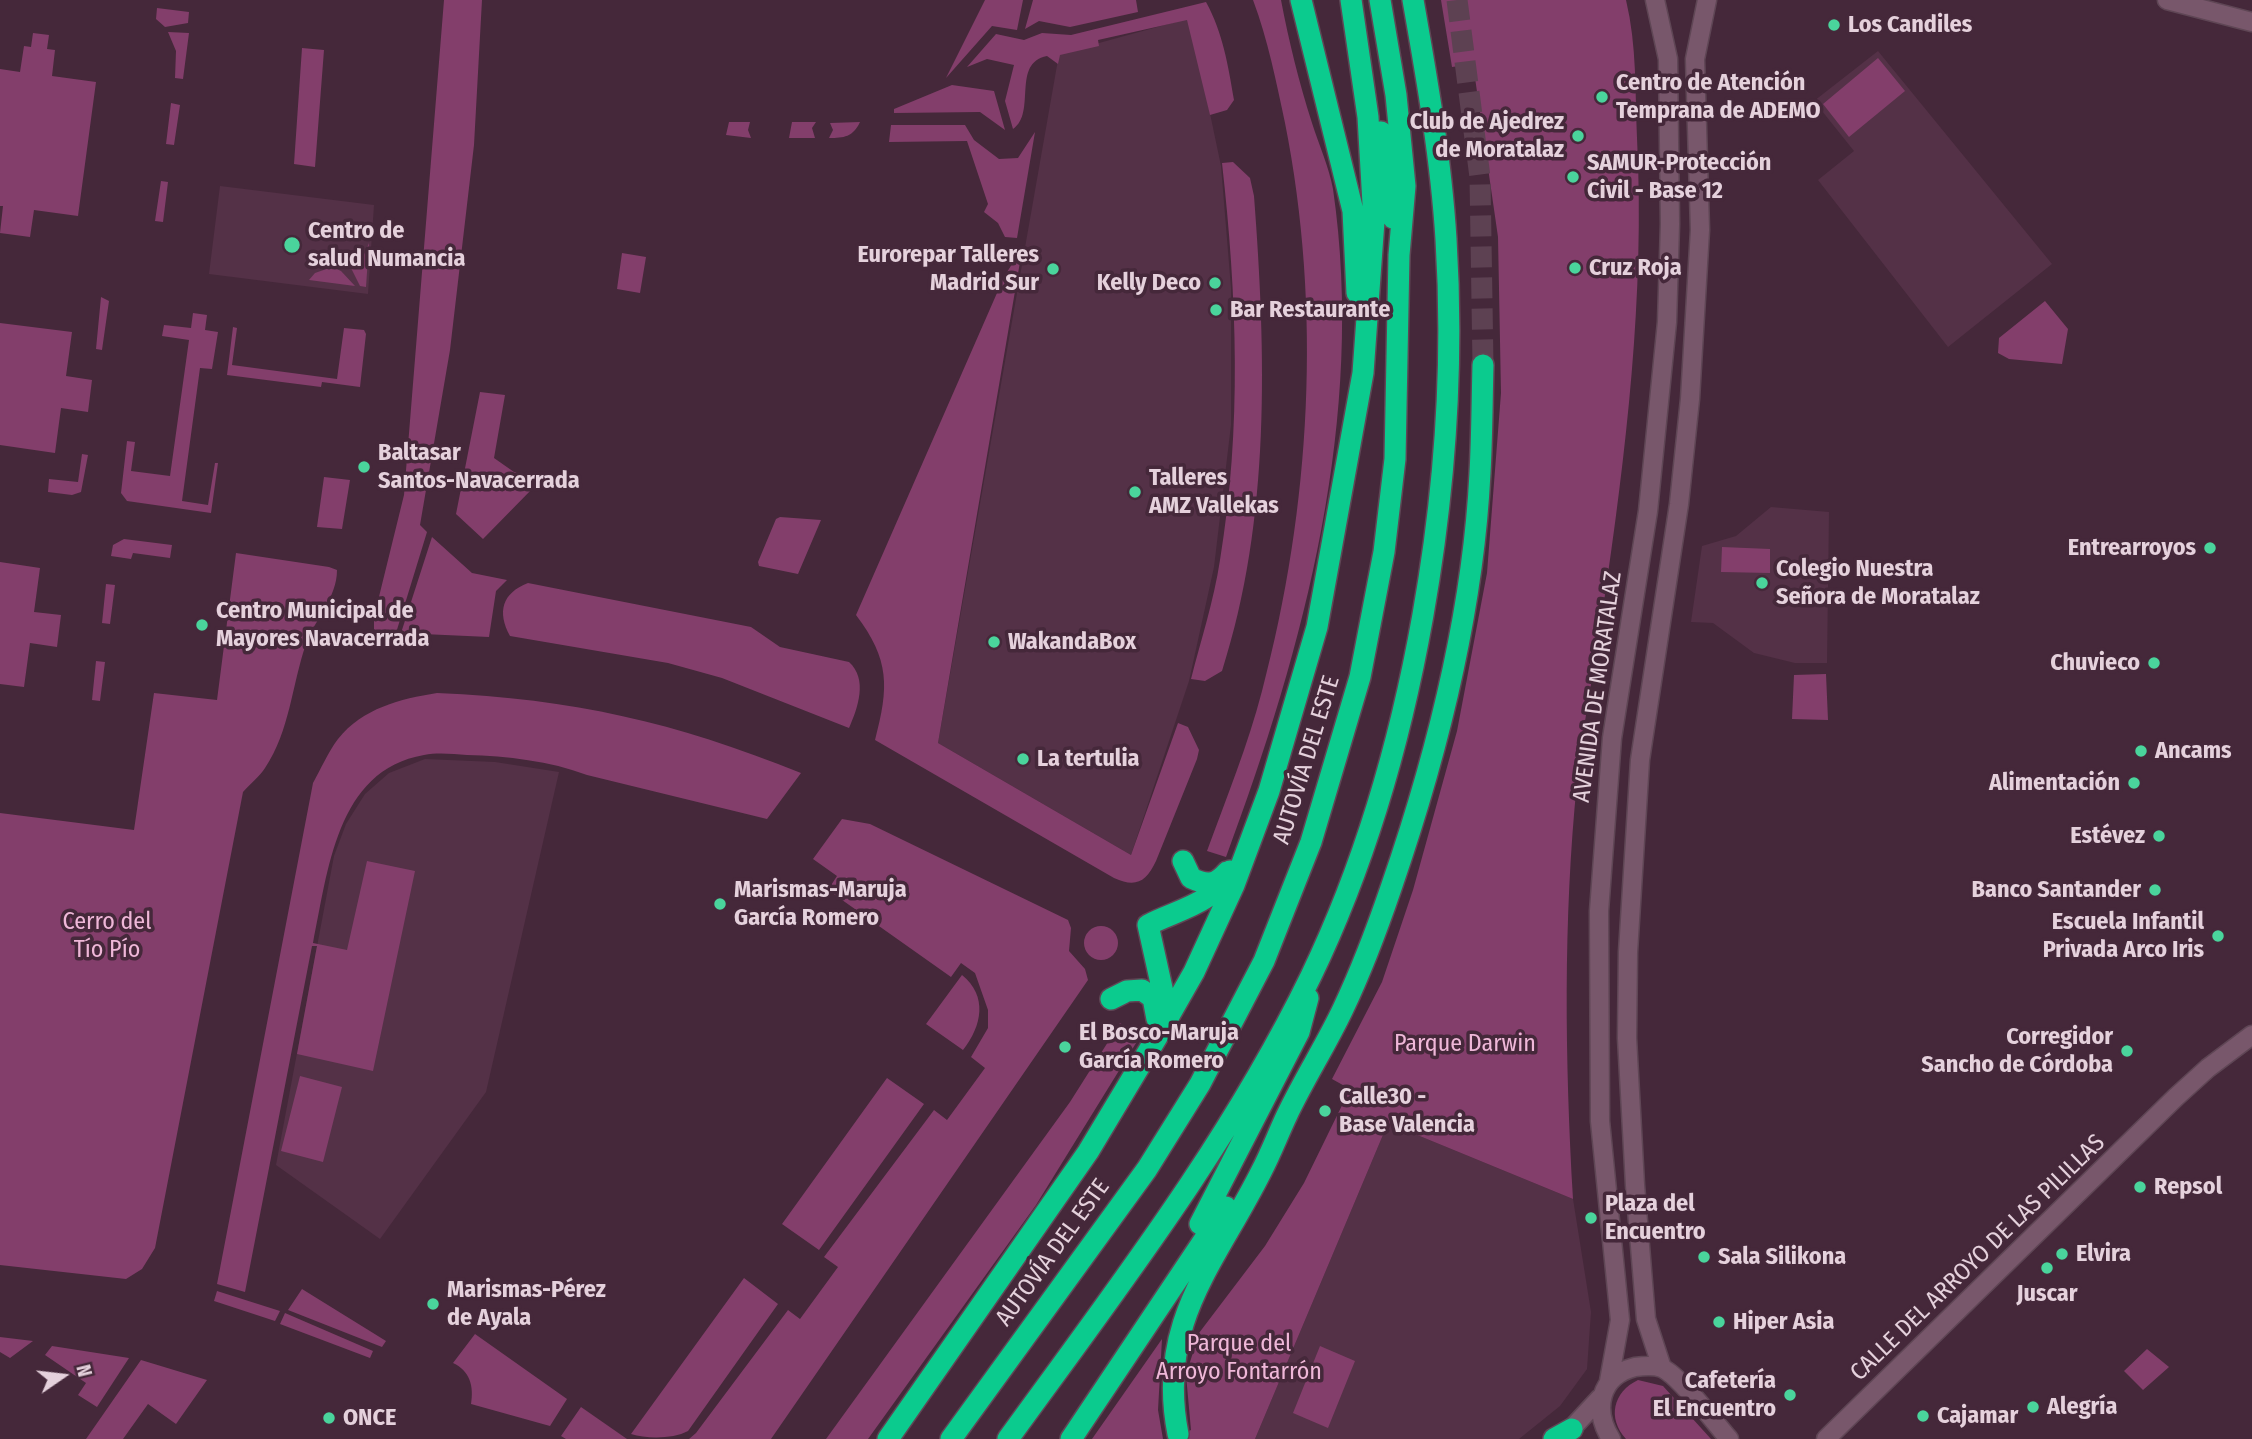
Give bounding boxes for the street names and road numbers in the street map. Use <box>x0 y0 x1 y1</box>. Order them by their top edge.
street label: AVENIDA DE MORATALAZ <box>1568 570 1628 804</box>
street label: AUTOVÍA DEL ESTE <box>1268 672 1346 848</box>
street label: CALLE DEL ARROYO DE LAS PILILLAS <box>1845 1129 2111 1387</box>
street label: AUTOVÍA DEL ESTE <box>990 1174 1116 1332</box>

